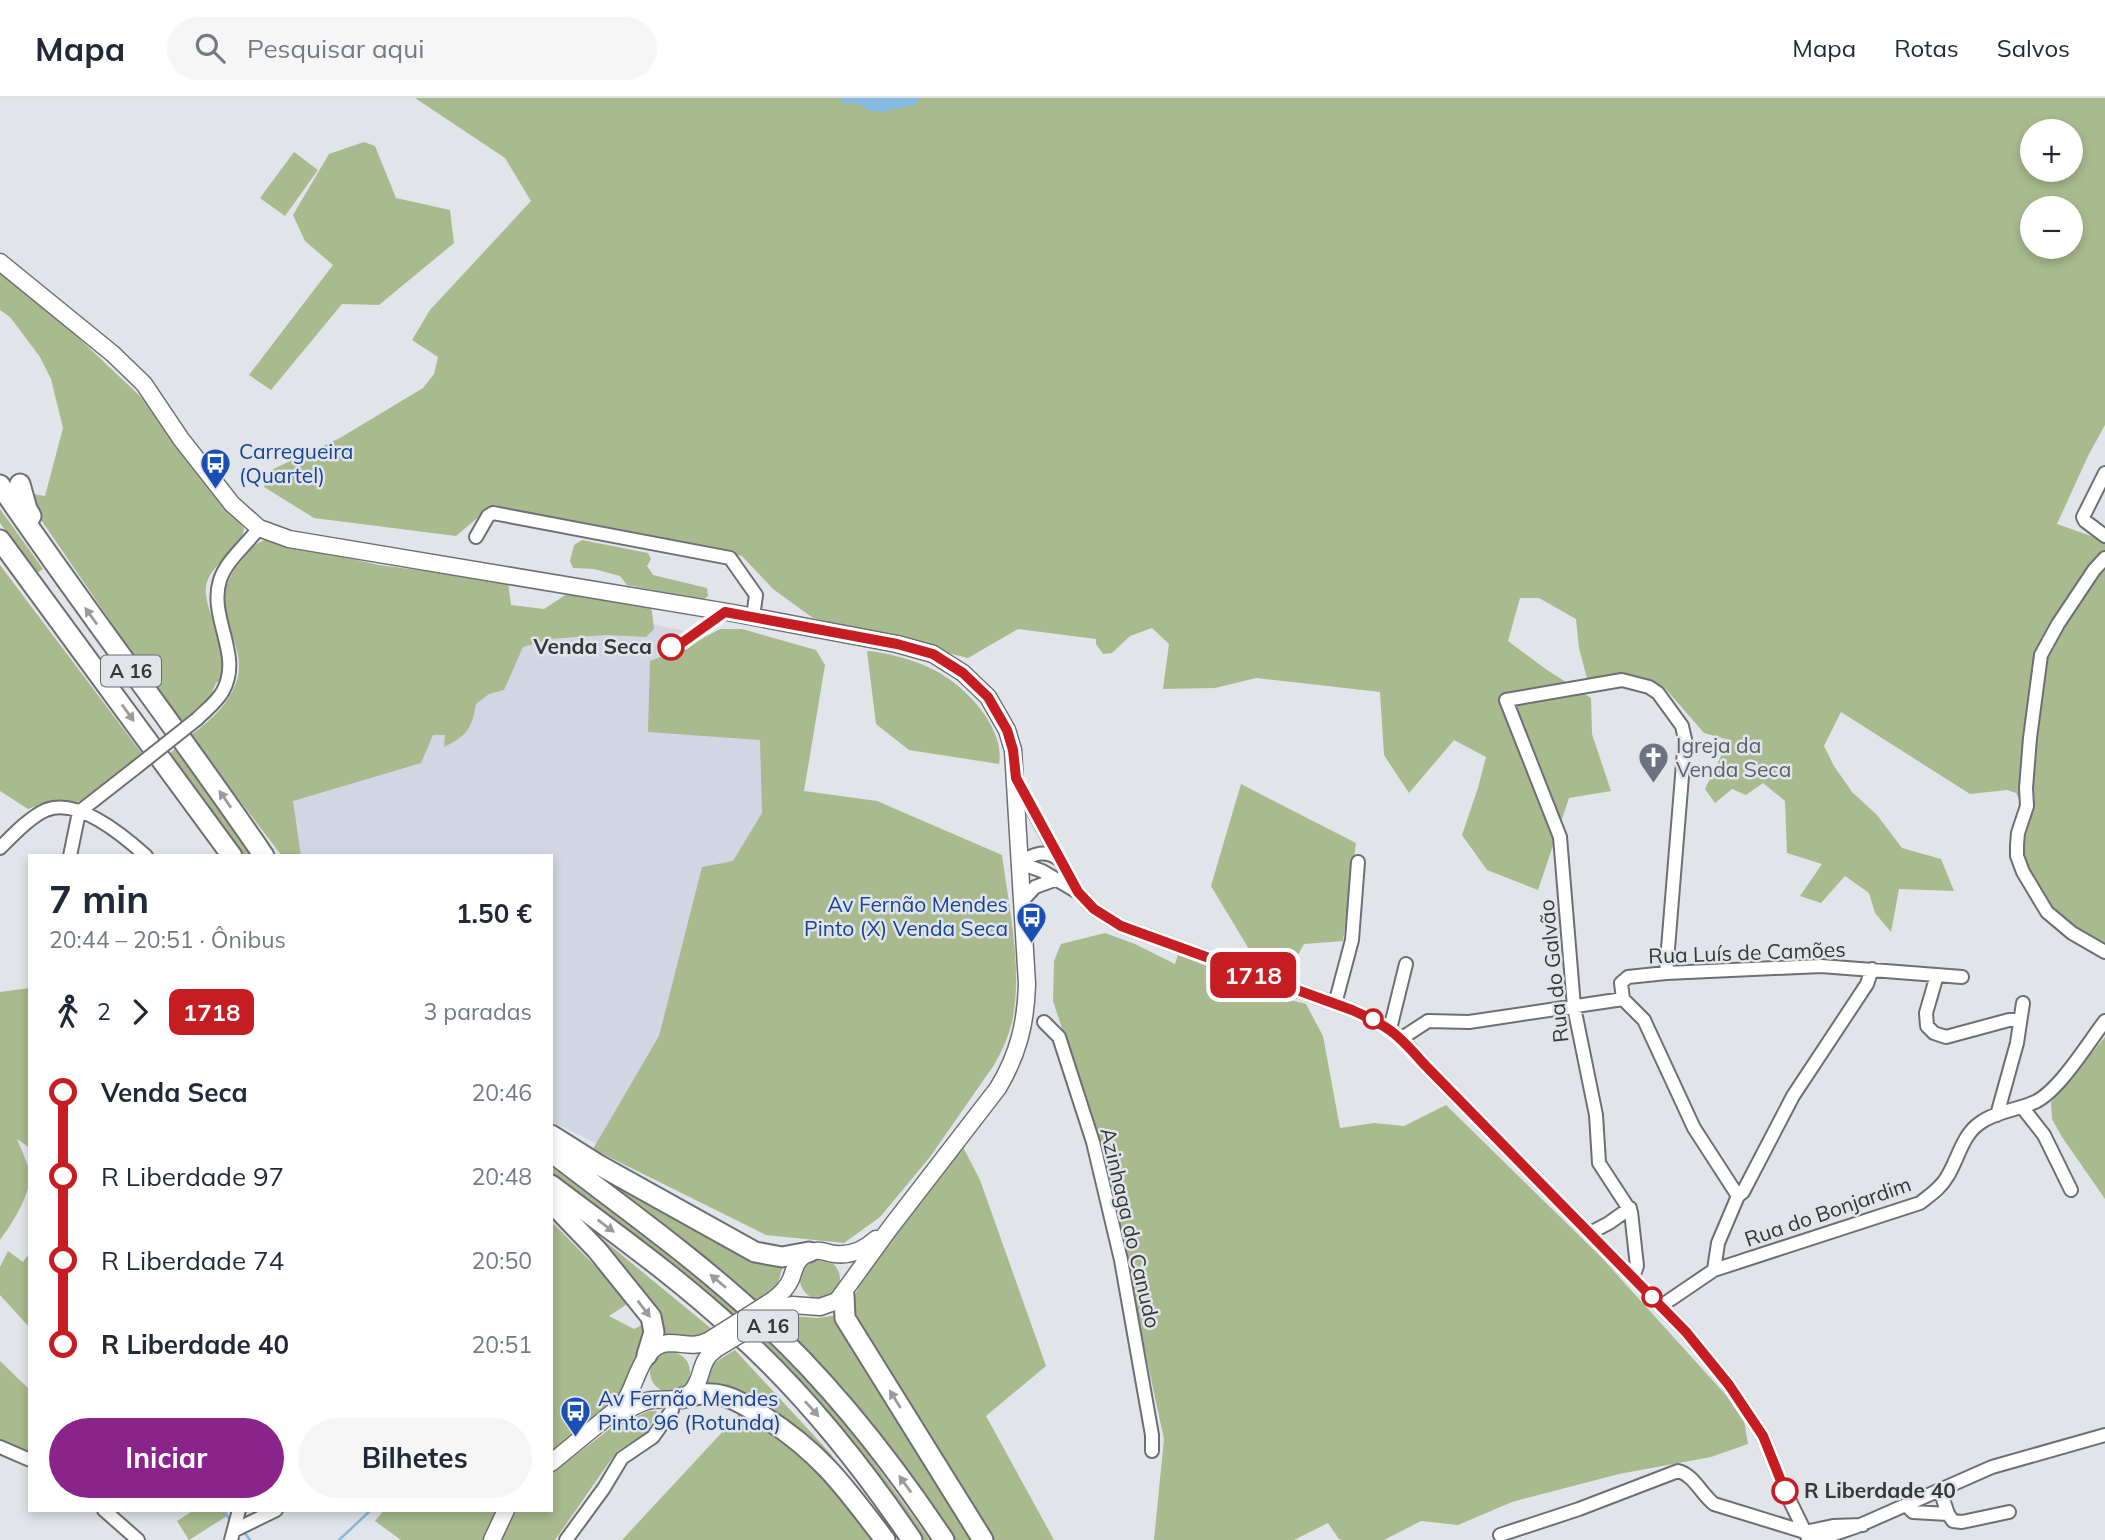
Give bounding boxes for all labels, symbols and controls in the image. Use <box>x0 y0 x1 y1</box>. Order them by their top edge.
search box <box>167 17 657 80</box>
text: Mapa <box>35 28 125 69</box>
icon: search <box>191 29 229 67</box>
text: Pesquisar aqui <box>247 32 424 65</box>
text: Mapa <box>1792 33 1856 63</box>
text: Rotas <box>1894 33 1959 63</box>
text: Salvos <box>1997 33 2070 63</box>
map controls <box>2020 119 2083 259</box>
button: + <box>2020 119 2083 182</box>
button: − <box>2020 196 2083 259</box>
place label: Carregueira (Quartel) <box>239 438 353 488</box>
bus stop icon: Carregueira (Quartel) <box>199 447 233 491</box>
one-way arrow <box>84 607 98 625</box>
place label: Venda Seca <box>533 633 652 659</box>
marker: Venda Seca <box>658 634 684 660</box>
road number: A 16 <box>101 656 161 686</box>
one-way arrow <box>121 704 135 722</box>
place label: Igreja da Venda Seca <box>1676 732 1791 782</box>
church icon: Igreja da Venda Seca <box>1636 741 1670 785</box>
one-way arrow <box>219 790 232 809</box>
text: 7 min <box>49 875 149 923</box>
place label: Av Fernão Mendes Pinto (X) Venda Seca <box>804 891 1008 941</box>
text: 1.50 € <box>456 897 532 930</box>
street label: Rua do Galvão <box>1533 898 1573 1044</box>
bus stop icon: Av Fernão Mendes Pinto (X) Venda Seca <box>1014 900 1048 944</box>
text: 20:44 – 20:51 · Ônibus <box>49 925 286 954</box>
street label: Rua Luís de Camões <box>1648 936 1846 968</box>
line badge: 1718 <box>1204 952 1302 998</box>
text: 1718 <box>1224 960 1282 990</box>
icon: walk <box>49 993 87 1031</box>
icon: forward <box>121 993 159 1031</box>
text: 2 <box>97 997 111 1026</box>
text: 1718 <box>183 997 240 1027</box>
text: 3 paradas <box>424 997 532 1026</box>
unlabelled marker <box>1363 1009 1383 1029</box>
text: Venda Seca <box>101 1076 248 1109</box>
text: 20:46 <box>472 1078 532 1107</box>
street label: Azinhaga do Canudo <box>1095 1125 1167 1331</box>
text: R Liberdade 97 <box>101 1160 284 1193</box>
text: 20:48 <box>472 1162 532 1191</box>
street label: Rua do Bonjardim <box>1741 1170 1914 1252</box>
one-way arrow <box>596 1218 614 1233</box>
text: R Liberdade 74 <box>101 1244 284 1277</box>
text: 20:50 <box>472 1246 532 1275</box>
one-way arrow <box>710 1274 727 1289</box>
unlabelled marker <box>1642 1287 1662 1307</box>
one-way arrow <box>637 1299 651 1318</box>
road number: A 16 <box>738 1310 798 1342</box>
text: R Liberdade 40 <box>101 1328 289 1361</box>
text: 20:51 <box>472 1330 532 1359</box>
place label: Av Fernão Mendes Pinto 96 (Rotunda) <box>598 1385 781 1435</box>
one-way arrow <box>889 1389 902 1408</box>
bus stop icon: Av Fernão Mendes Pinto 96 (Rotunda) <box>558 1394 592 1438</box>
one-way arrow <box>804 1400 820 1418</box>
button: Iniciar <box>49 1418 284 1498</box>
button: Bilhetes <box>298 1418 532 1498</box>
one-way arrow <box>898 1475 912 1493</box>
place label: R Liberdade 40 <box>1804 1477 1956 1503</box>
marker: R Liberdade 40 <box>1772 1478 1798 1504</box>

